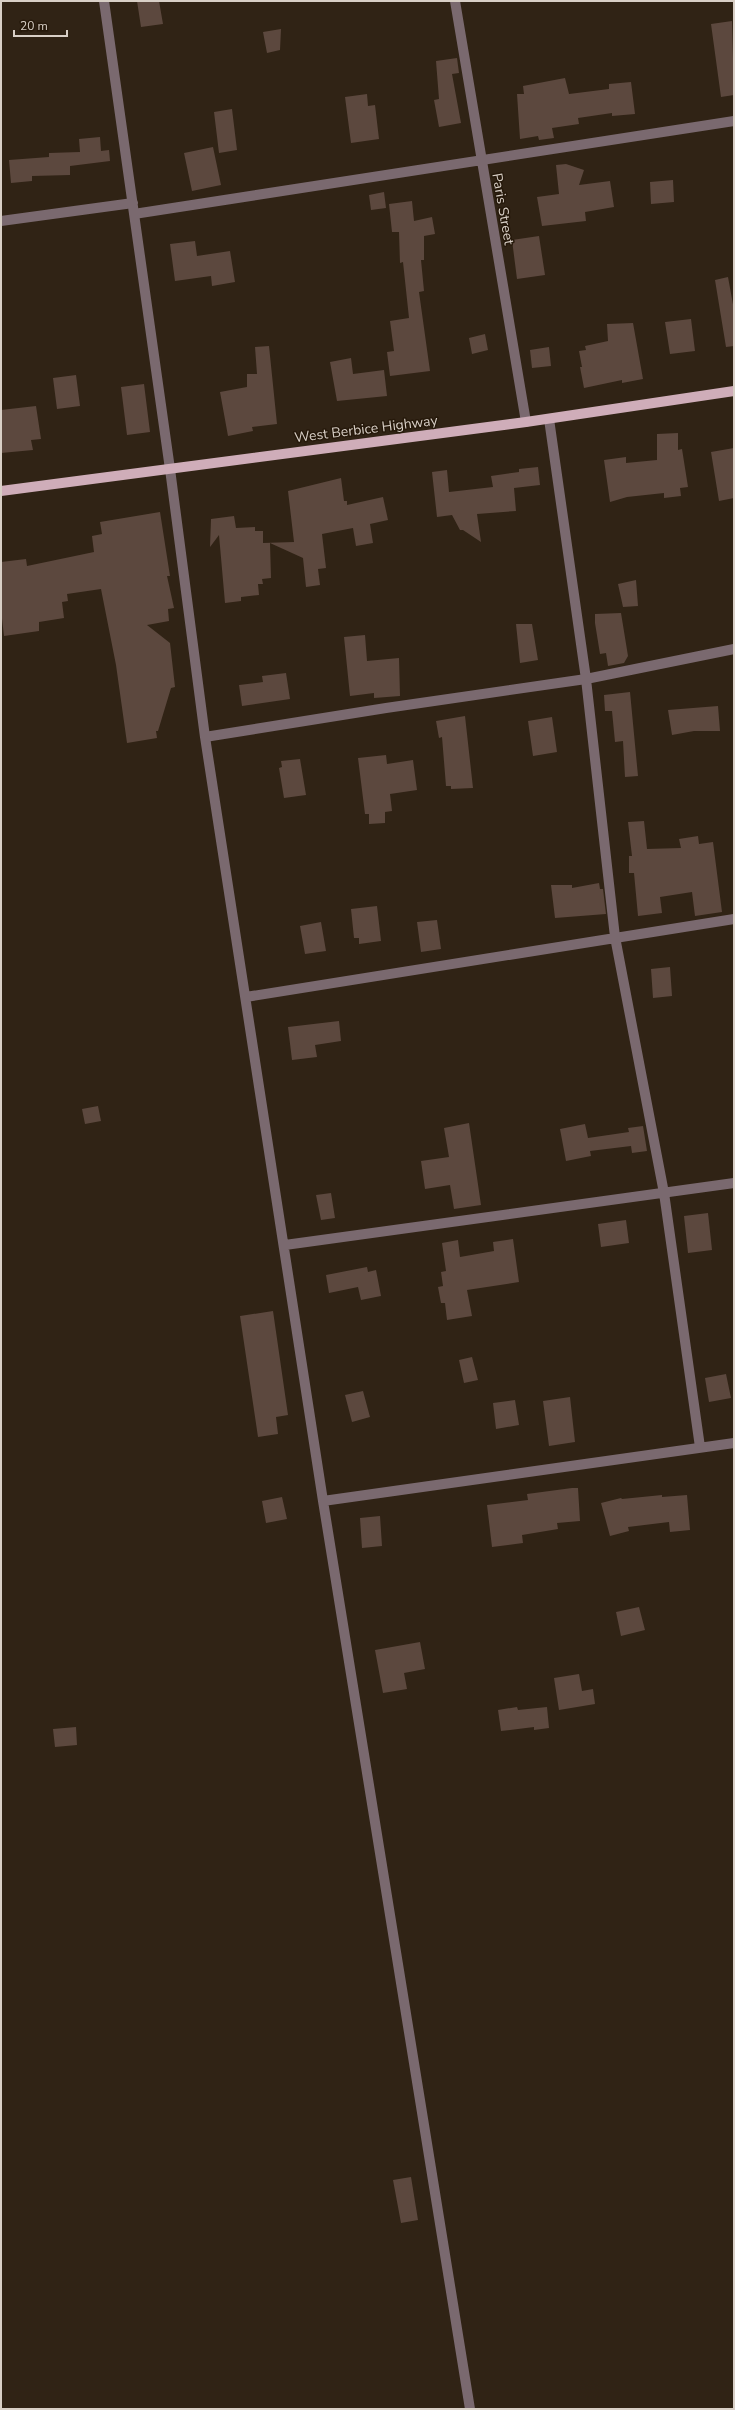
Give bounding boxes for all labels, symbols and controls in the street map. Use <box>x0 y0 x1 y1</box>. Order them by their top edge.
scale bar <box>14 12 67 38</box>
text: 20 m <box>20 18 48 34</box>
street label: Paris Street <box>487 172 519 247</box>
street label: West Berbice Highway <box>293 411 439 447</box>

